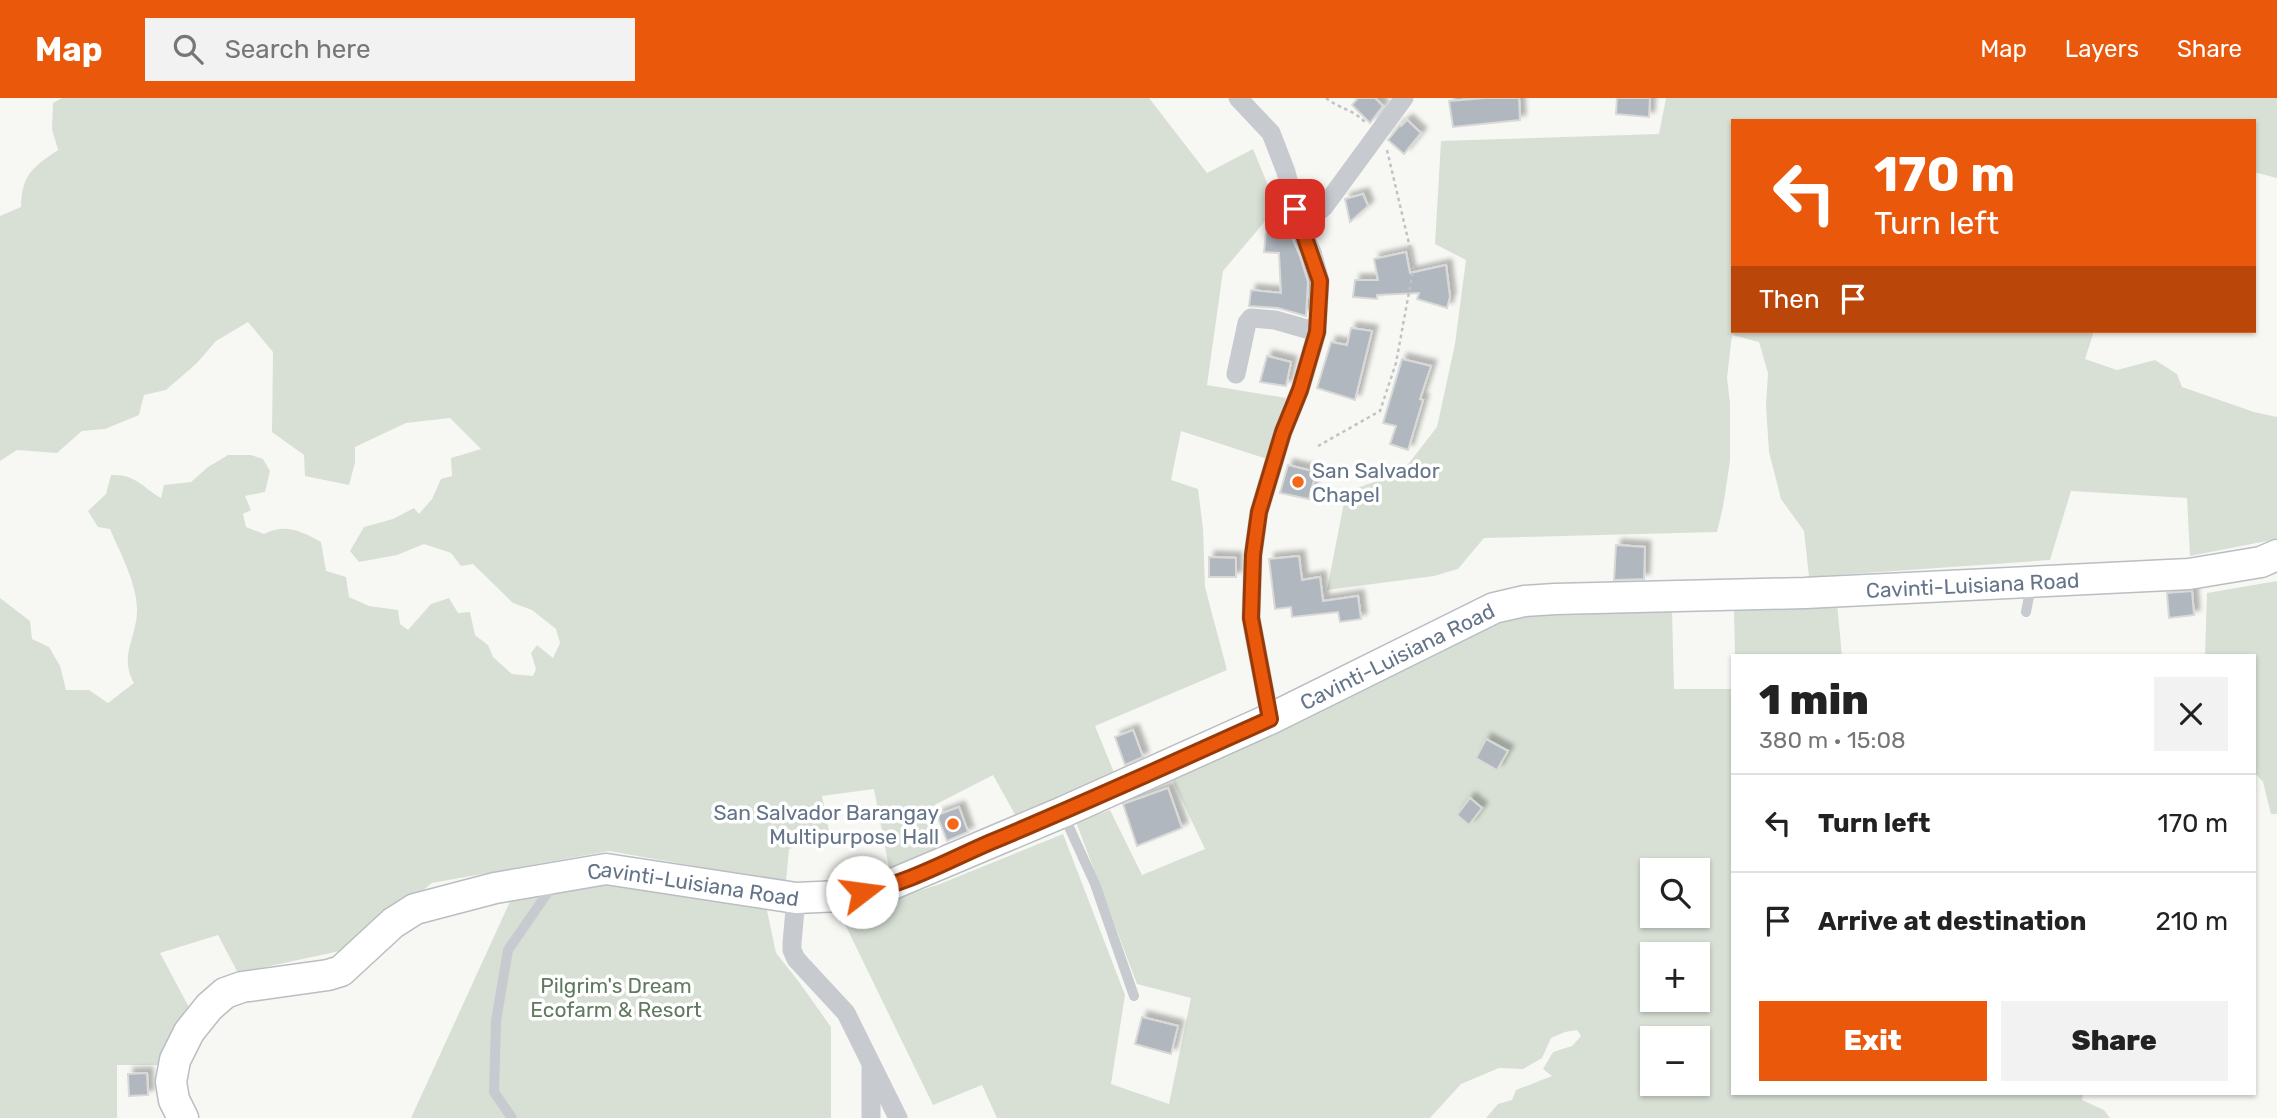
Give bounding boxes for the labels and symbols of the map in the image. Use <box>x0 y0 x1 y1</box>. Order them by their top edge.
pin <box>1265 179 1325 239</box>
place label: San Salvador Chapel <box>1312 458 1440 507</box>
marker: San Salvador Chapel <box>1290 474 1306 490</box>
street label: Cavinti-Luisiana Road <box>1865 567 2080 602</box>
street label: Cavinti-Luisiana Road <box>1296 597 1498 715</box>
place label: San Salvador Barangay Multipurpose Hall <box>713 800 939 849</box>
marker: San Salvador Barangay Multipurpose Hall <box>945 816 961 832</box>
position arrow <box>825 855 899 929</box>
street label: Cavinti-Luisiana Road <box>585 856 801 911</box>
park label: Pilgrim's Dream Ecofarm & Resort <box>530 973 702 1022</box>

